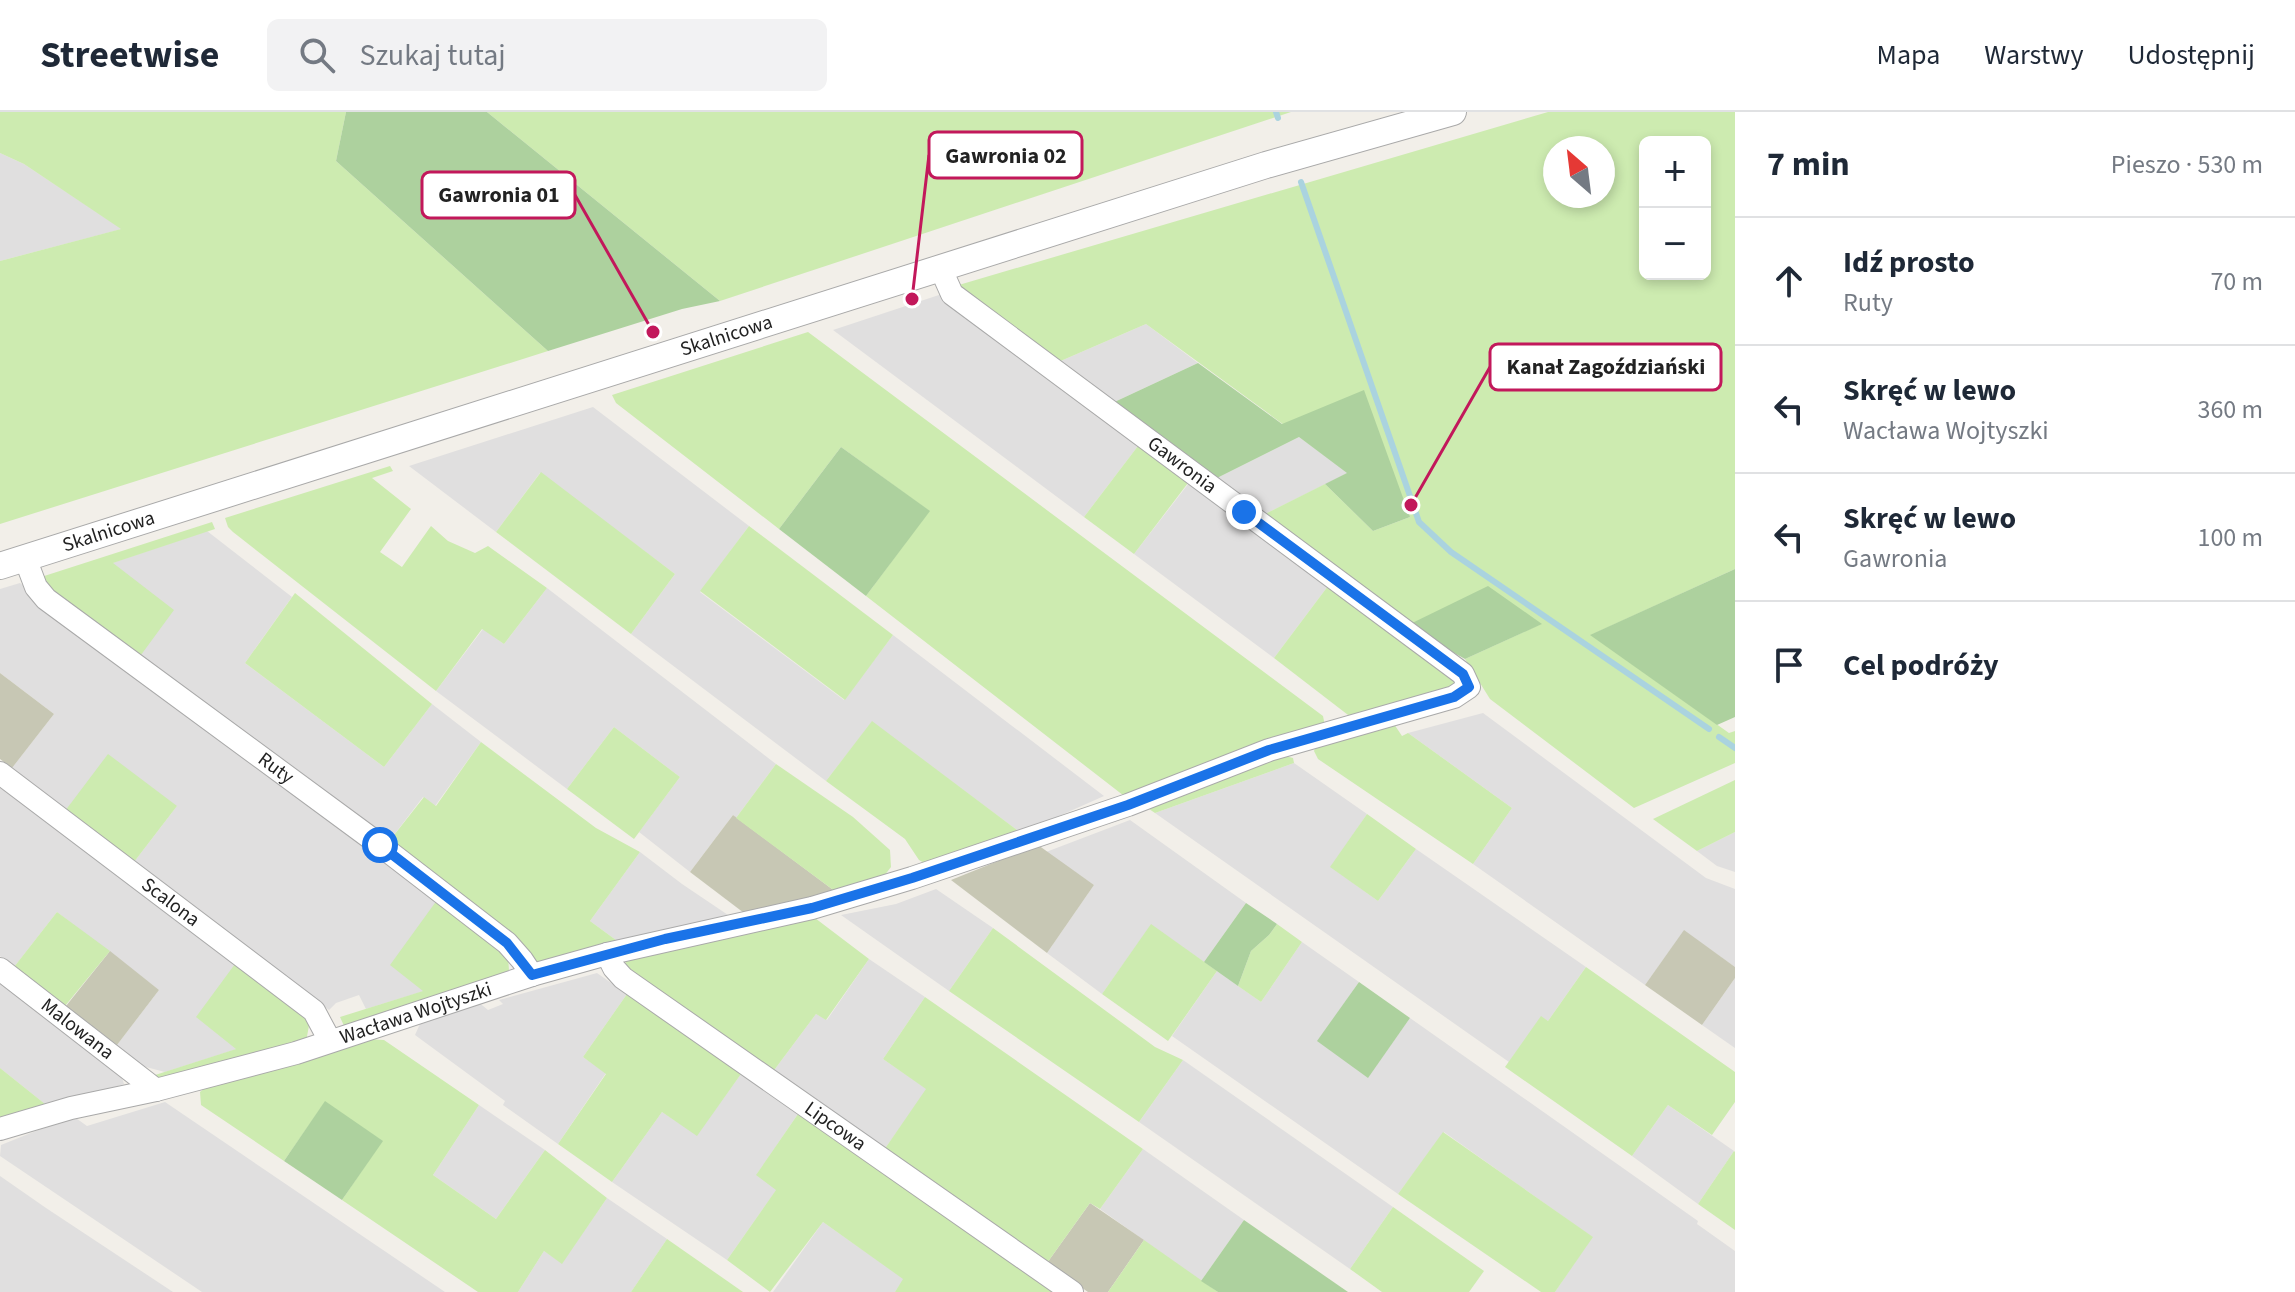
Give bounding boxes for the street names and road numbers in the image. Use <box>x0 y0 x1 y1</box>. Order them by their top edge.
street label: Skalnicowa <box>677 308 776 364</box>
street label: Gawronia <box>1141 430 1223 500</box>
street label: Skalnicowa <box>59 504 158 559</box>
street label: Ruty <box>252 746 300 791</box>
street label: Scalona <box>136 871 206 934</box>
street label: Wacława Wojtyszki <box>336 975 495 1052</box>
street label: Malowana <box>35 992 120 1066</box>
street label: Lipcowa <box>799 1095 872 1158</box>

